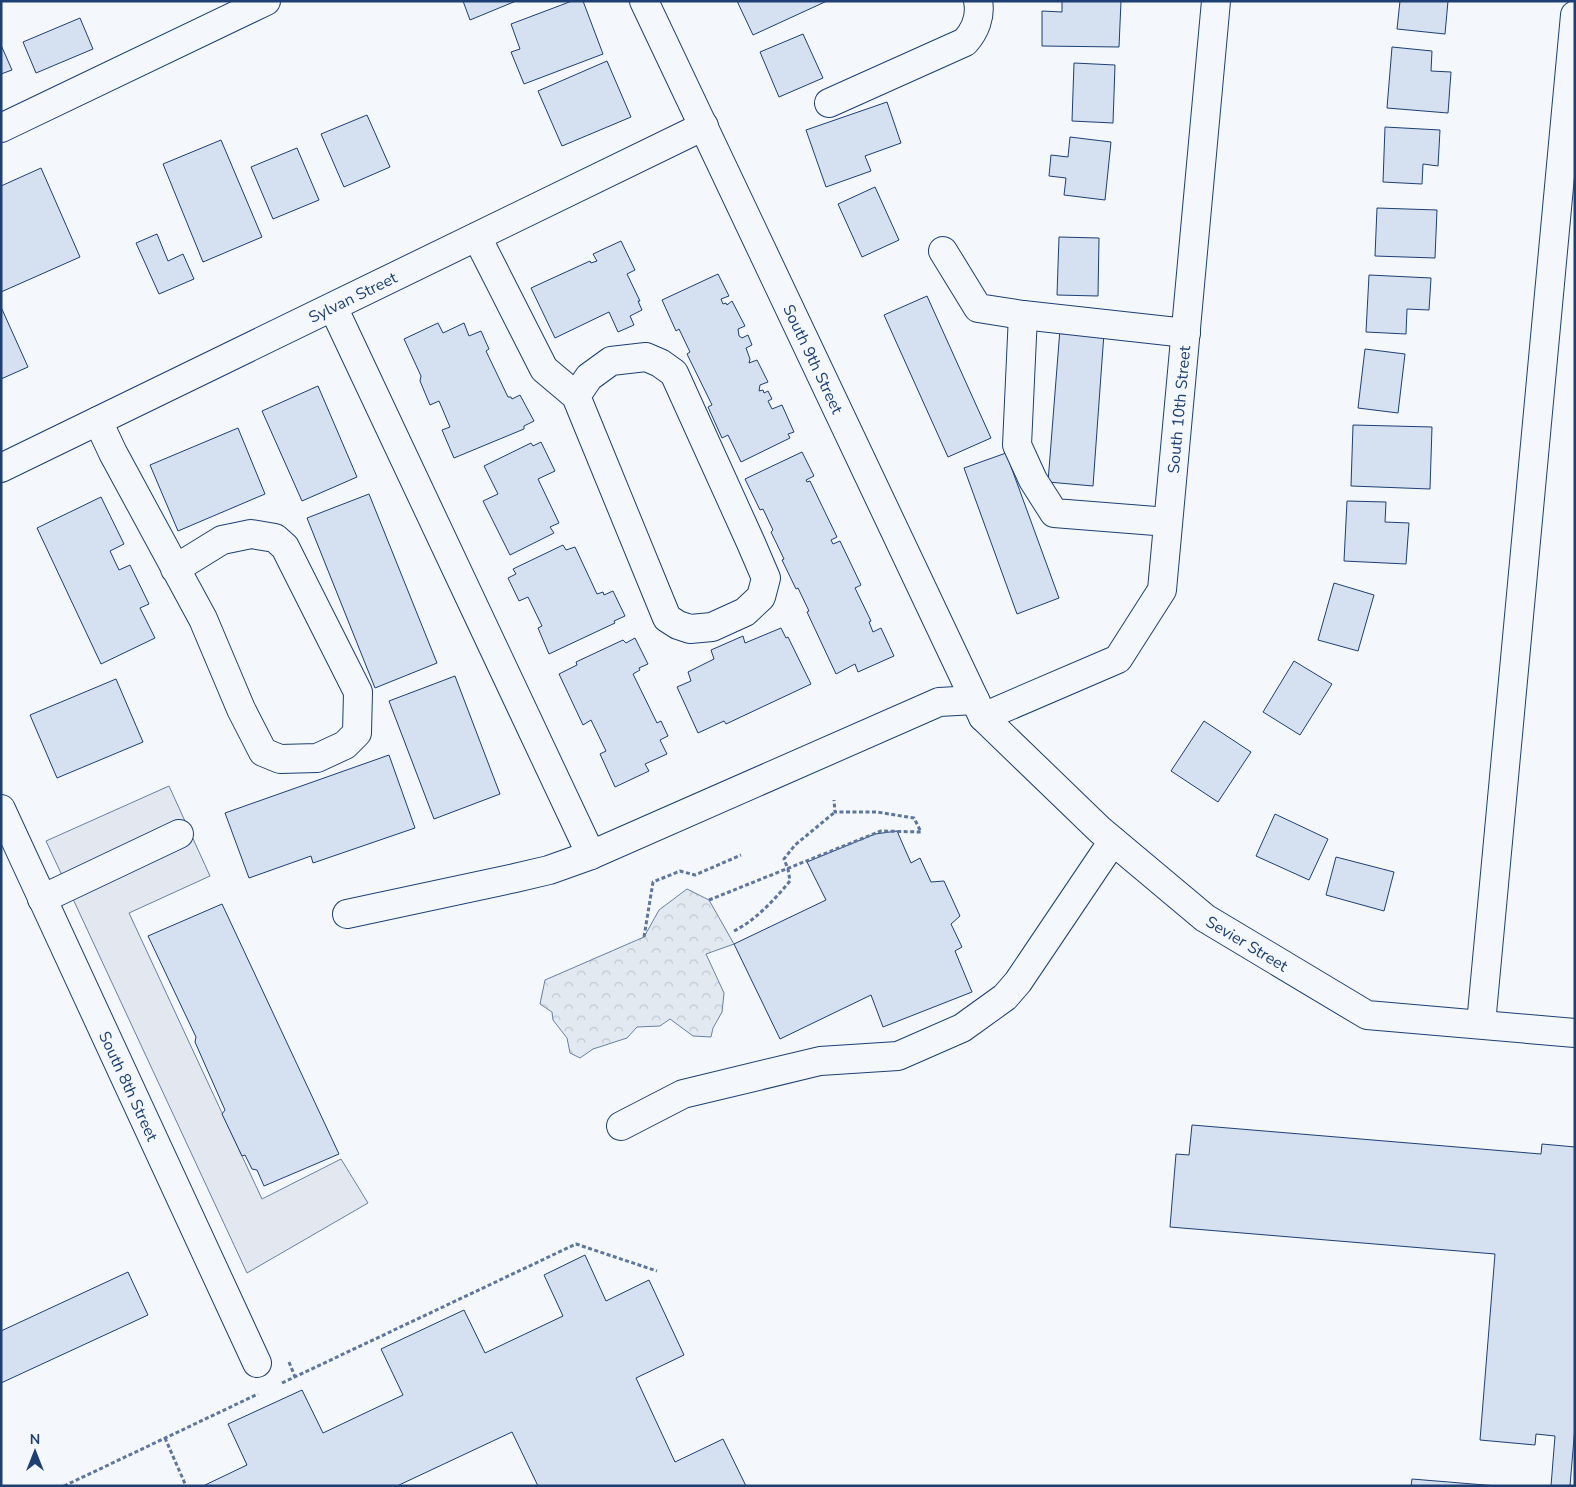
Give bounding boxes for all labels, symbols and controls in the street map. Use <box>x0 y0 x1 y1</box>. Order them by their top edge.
street label: Sylvan Street <box>305 267 401 329</box>
street label: South 9th Street <box>777 301 848 418</box>
street label: South 10th Street <box>1163 344 1196 475</box>
street label: Sevier Street <box>1201 911 1292 977</box>
street label: South 8th Street <box>93 1028 163 1145</box>
north arrow <box>10 1427 60 1477</box>
text: N <box>30 1430 40 1449</box>

